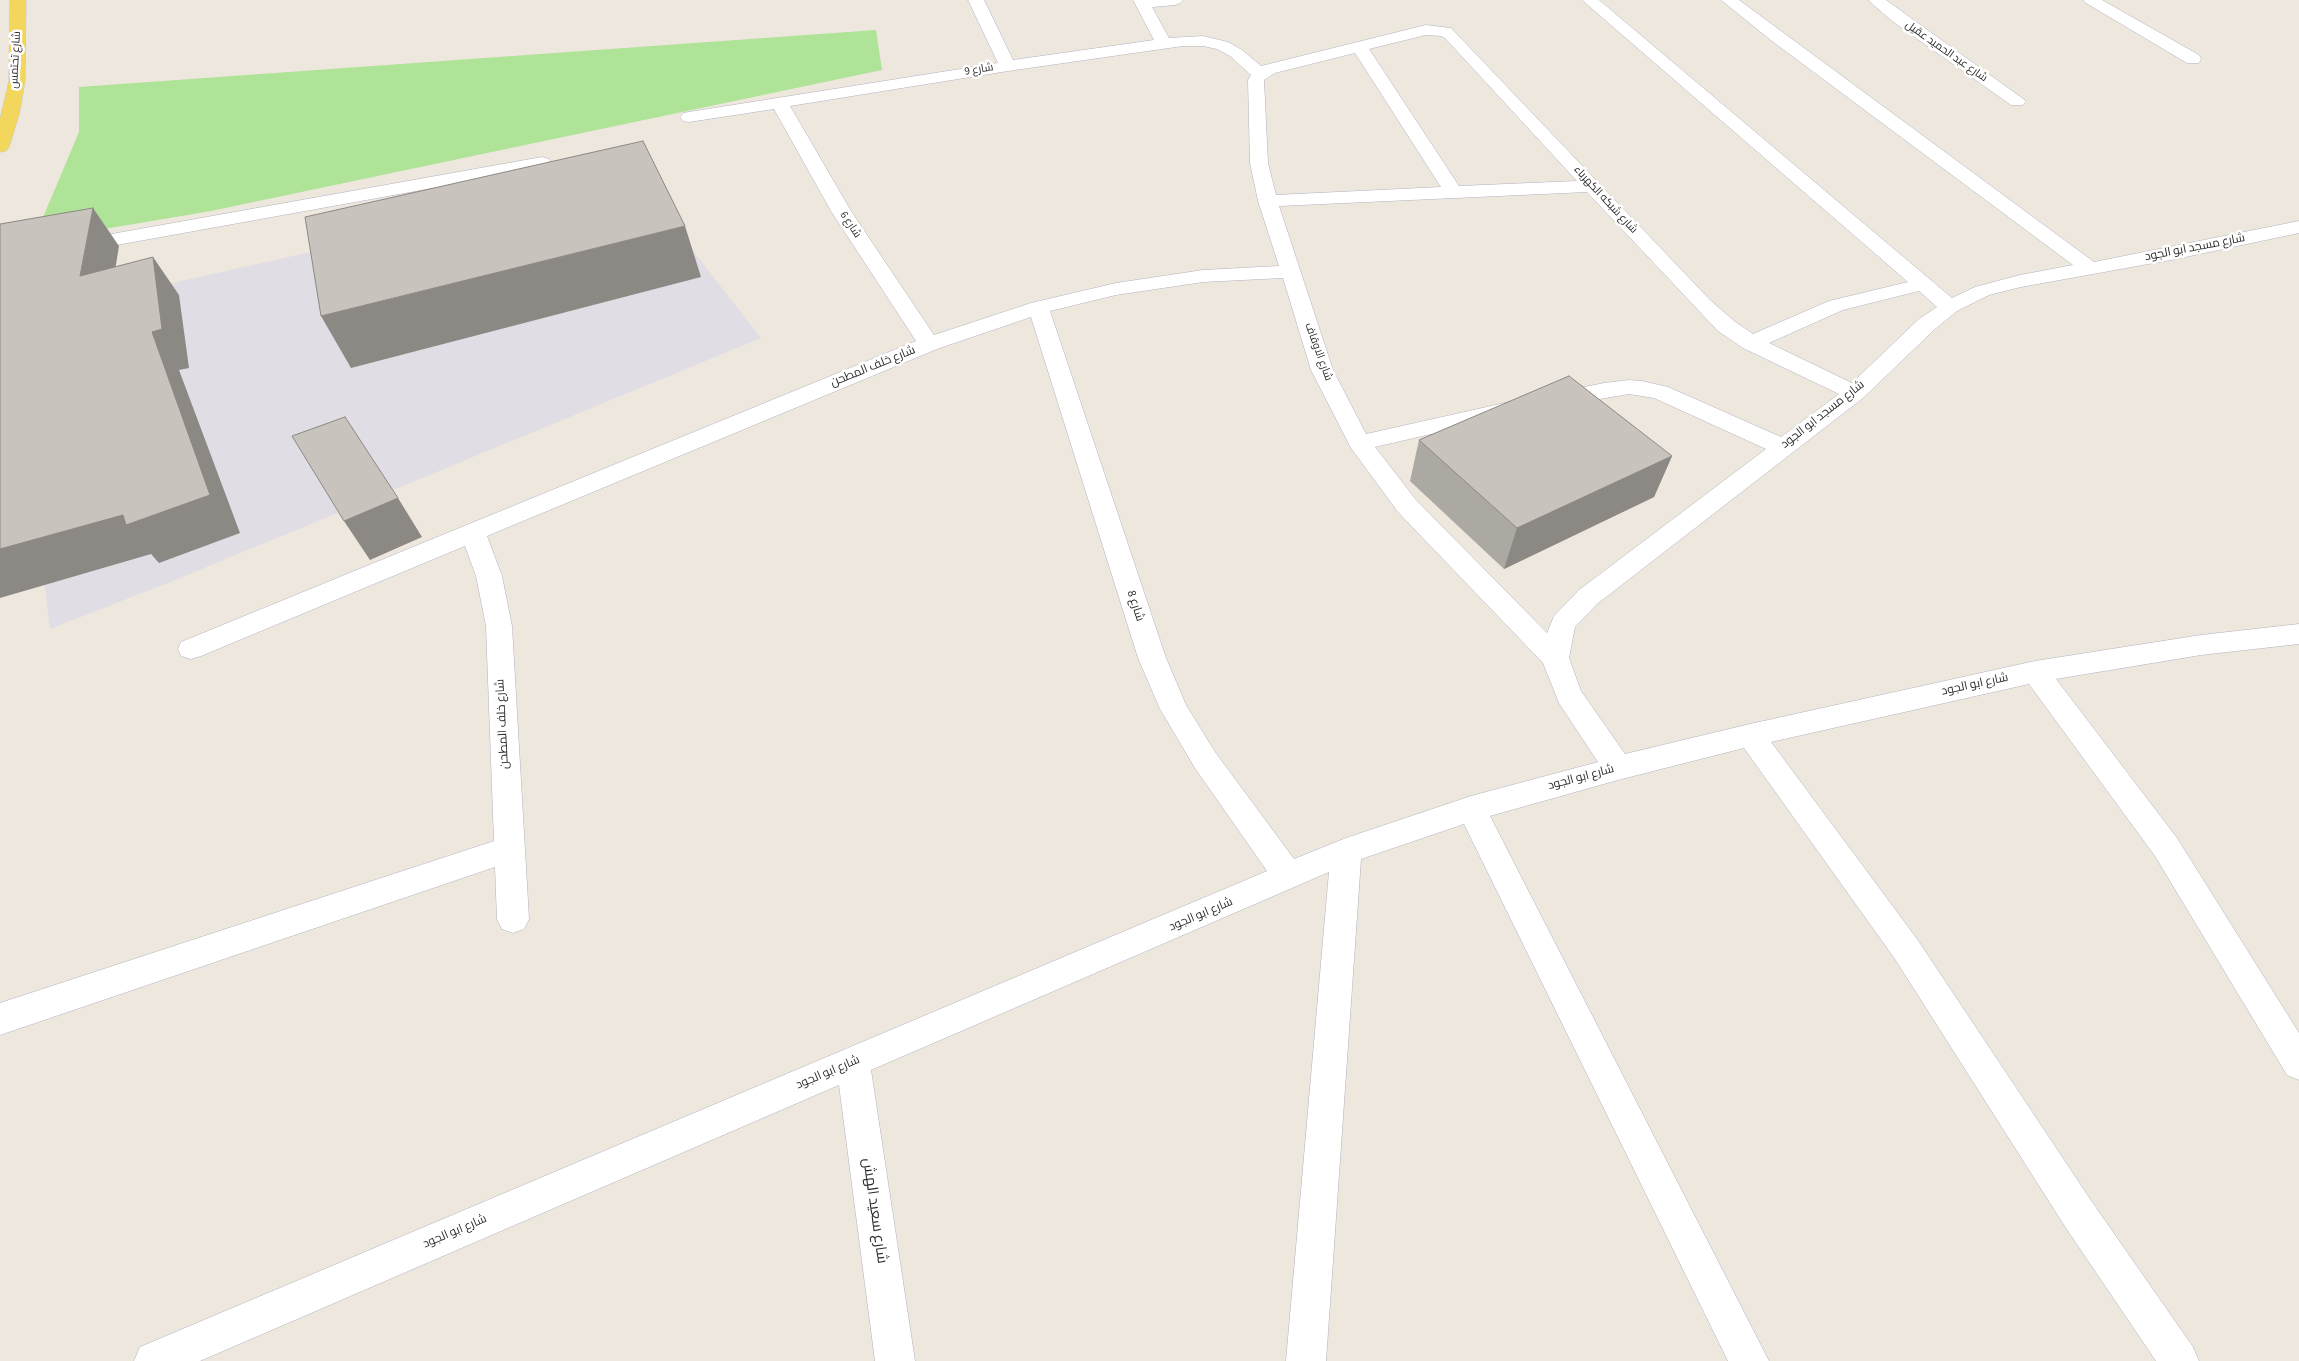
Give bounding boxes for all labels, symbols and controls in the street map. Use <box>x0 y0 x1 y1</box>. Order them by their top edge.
street label: شارع عبد الحميد عقيل <box>1902 19 1990 85</box>
street label: شارع تحتمس <box>8 31 24 89</box>
street label: شارع 9 <box>964 61 994 79</box>
street label: شارع شبكه الكهرباء <box>1570 163 1640 237</box>
street label: شارع 6 <box>837 209 863 241</box>
street label: شارع مسجد ابو الجود <box>2144 231 2246 265</box>
street label: شارع الاوقاف <box>1301 321 1335 383</box>
street label: شارع خلف المطحن <box>828 343 918 391</box>
street label: شارع مسجد ابو الجود <box>1778 378 1868 452</box>
street label: شارع 8 <box>1123 589 1147 623</box>
street label: شارع ابو الجود <box>1940 671 2010 699</box>
street label: شارع خلف المطحن <box>493 679 513 769</box>
street label: شارع ابو الجود <box>1546 762 1616 794</box>
street label: شارع ابو الجود <box>1167 895 1235 935</box>
street label: شارع ابو الجود <box>794 1053 862 1093</box>
street label: شارع سعيد الهش <box>858 1157 890 1265</box>
street label: شارع ابو الجود <box>421 1212 489 1252</box>

